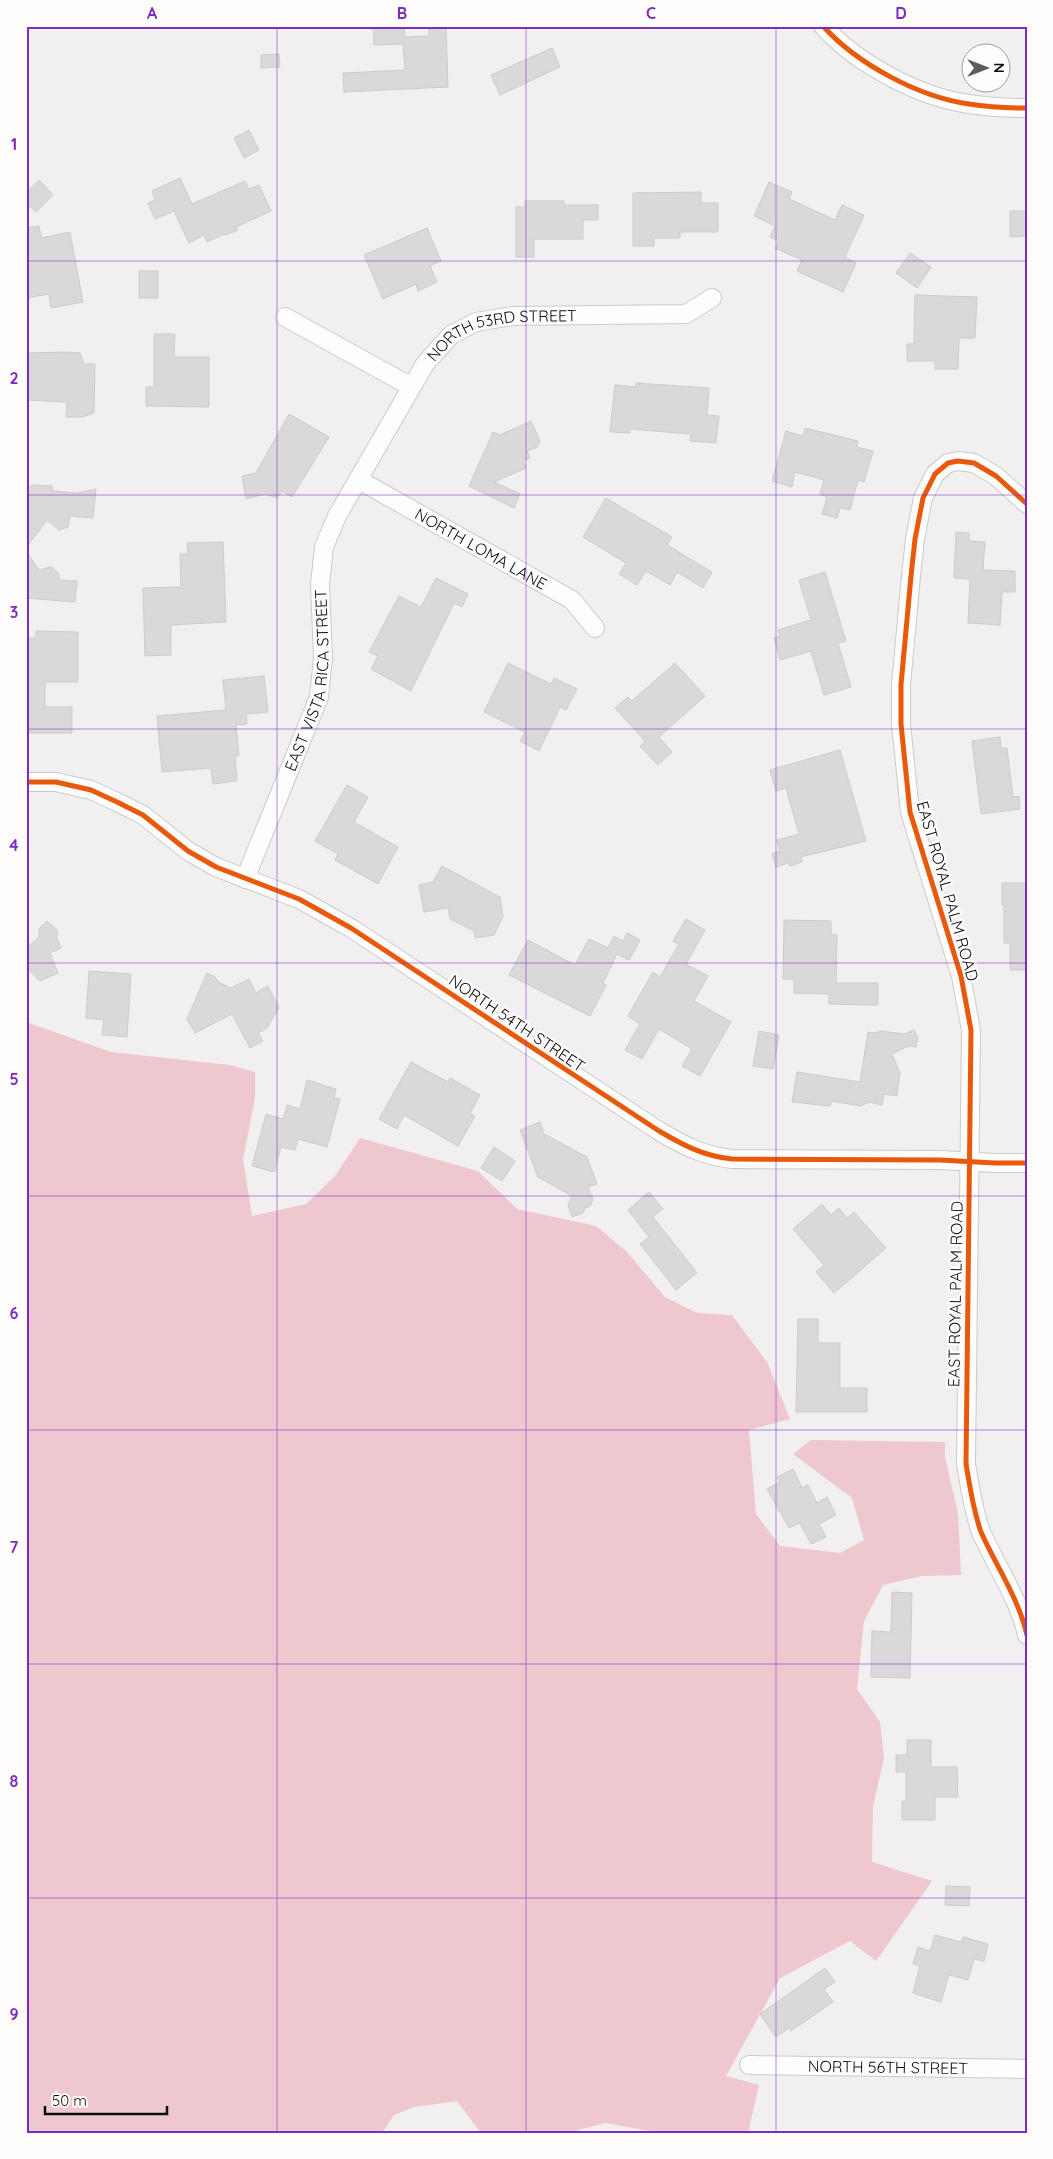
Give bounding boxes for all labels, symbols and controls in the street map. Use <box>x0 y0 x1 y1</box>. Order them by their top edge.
text: A <box>147 3 158 23</box>
text: B <box>397 3 407 23</box>
text: C <box>646 3 656 23</box>
text: D <box>895 3 907 23</box>
north arrow <box>960 42 1010 92</box>
text: N <box>990 63 1008 73</box>
text: 1 <box>11 134 17 154</box>
street label: NORTH 53RD STREET <box>422 305 577 365</box>
text: 2 <box>9 368 19 388</box>
street label: NORTH LOMA LANE <box>412 504 550 594</box>
street label: EAST VISTA RICA STREET <box>280 589 333 774</box>
text: 3 <box>10 602 18 622</box>
street label: EAST ROYAL PALM ROAD <box>913 799 983 983</box>
text: 4 <box>9 835 19 855</box>
street label: NORTH 54TH STREET <box>445 970 589 1076</box>
text: 5 <box>9 1069 19 1089</box>
street label: EAST ROYAL PALM ROAD <box>943 1201 967 1387</box>
text: 6 <box>10 1303 19 1323</box>
text: 7 <box>10 1537 19 1557</box>
text: 8 <box>10 1771 19 1791</box>
text: 9 <box>9 2004 19 2024</box>
street label: NORTH 56TH STREET <box>808 2056 969 2078</box>
scale bar <box>45 2084 168 2116</box>
text: 50 m <box>52 2091 87 2110</box>

